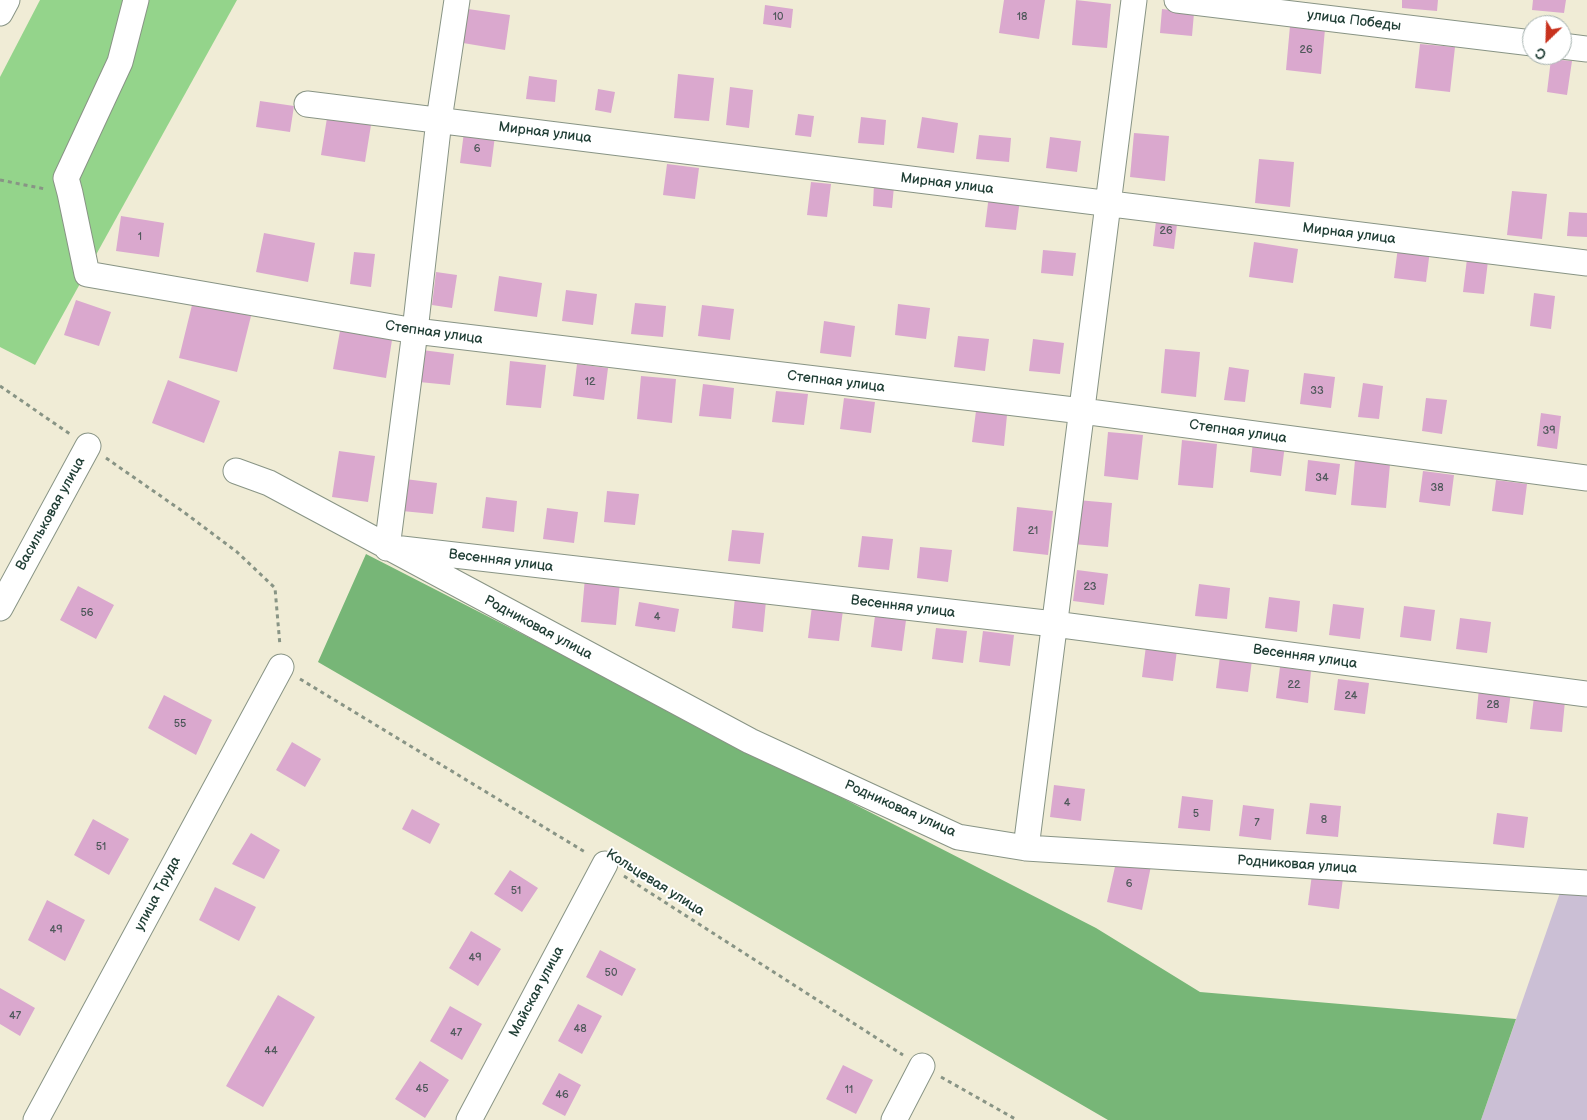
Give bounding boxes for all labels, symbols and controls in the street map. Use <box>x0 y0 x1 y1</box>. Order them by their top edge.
street label: улица Победы <box>1306 7 1402 35</box>
house number: 10 <box>773 10 783 24</box>
house number: 18 <box>1017 10 1027 24</box>
north arrow <box>1522 15 1572 65</box>
house number: 26 <box>1299 43 1313 57</box>
text: С <box>1533 44 1549 63</box>
street label: Мирная улица <box>497 119 593 147</box>
house number: 6 <box>474 142 480 156</box>
street label: Мирная улица <box>899 170 995 198</box>
street label: Мирная улица <box>1301 220 1397 248</box>
house number: 26 <box>1159 224 1173 238</box>
house number: 1 <box>138 230 142 244</box>
street label: Степная улица <box>384 318 484 348</box>
street label: Степная улица <box>786 368 886 396</box>
house number: 12 <box>585 375 595 389</box>
house number: 33 <box>1310 384 1324 398</box>
street label: Степная улица <box>1188 417 1288 447</box>
house number: 39 <box>1542 424 1556 438</box>
street label: Васильковая улица <box>13 454 89 574</box>
house number: 34 <box>1315 471 1329 485</box>
house number: 38 <box>1430 481 1444 495</box>
house number: 21 <box>1028 524 1038 538</box>
street label: Весенняя улица <box>448 546 554 576</box>
house number: 23 <box>1083 580 1097 594</box>
street label: Родниковая улица <box>481 592 595 664</box>
street label: Весенняя улица <box>850 592 956 622</box>
house number: 56 <box>80 606 94 620</box>
house number: 4 <box>654 610 660 624</box>
street label: Весенняя улица <box>1252 641 1358 673</box>
house number: 22 <box>1288 678 1300 692</box>
house number: 24 <box>1344 689 1358 703</box>
house number: 28 <box>1487 698 1499 712</box>
house number: 55 <box>174 717 186 731</box>
street label: Родниковая улица <box>842 777 958 841</box>
house number: 4 <box>1064 796 1070 810</box>
house number: 5 <box>1193 807 1199 821</box>
house number: 8 <box>1321 813 1327 827</box>
house number: 7 <box>1254 816 1260 830</box>
house number: 51 <box>96 840 106 854</box>
street label: Кольцевая улица <box>603 846 707 920</box>
street label: Родниковая улица <box>1236 852 1358 878</box>
street label: улица Труда <box>131 854 185 934</box>
house number: 6 <box>1126 877 1132 891</box>
house number: 51 <box>511 884 521 898</box>
house number: 49 <box>49 923 63 937</box>
street label: Майская улица <box>506 944 568 1040</box>
house number: 49 <box>468 951 482 965</box>
house number: 50 <box>605 966 617 980</box>
house number: 47 <box>9 1009 21 1023</box>
house number: 48 <box>573 1022 587 1036</box>
house number: 47 <box>450 1026 462 1040</box>
house number: 44 <box>264 1044 278 1058</box>
house number: 45 <box>415 1082 429 1096</box>
house number: 11 <box>845 1083 853 1097</box>
house number: 46 <box>555 1088 569 1102</box>

